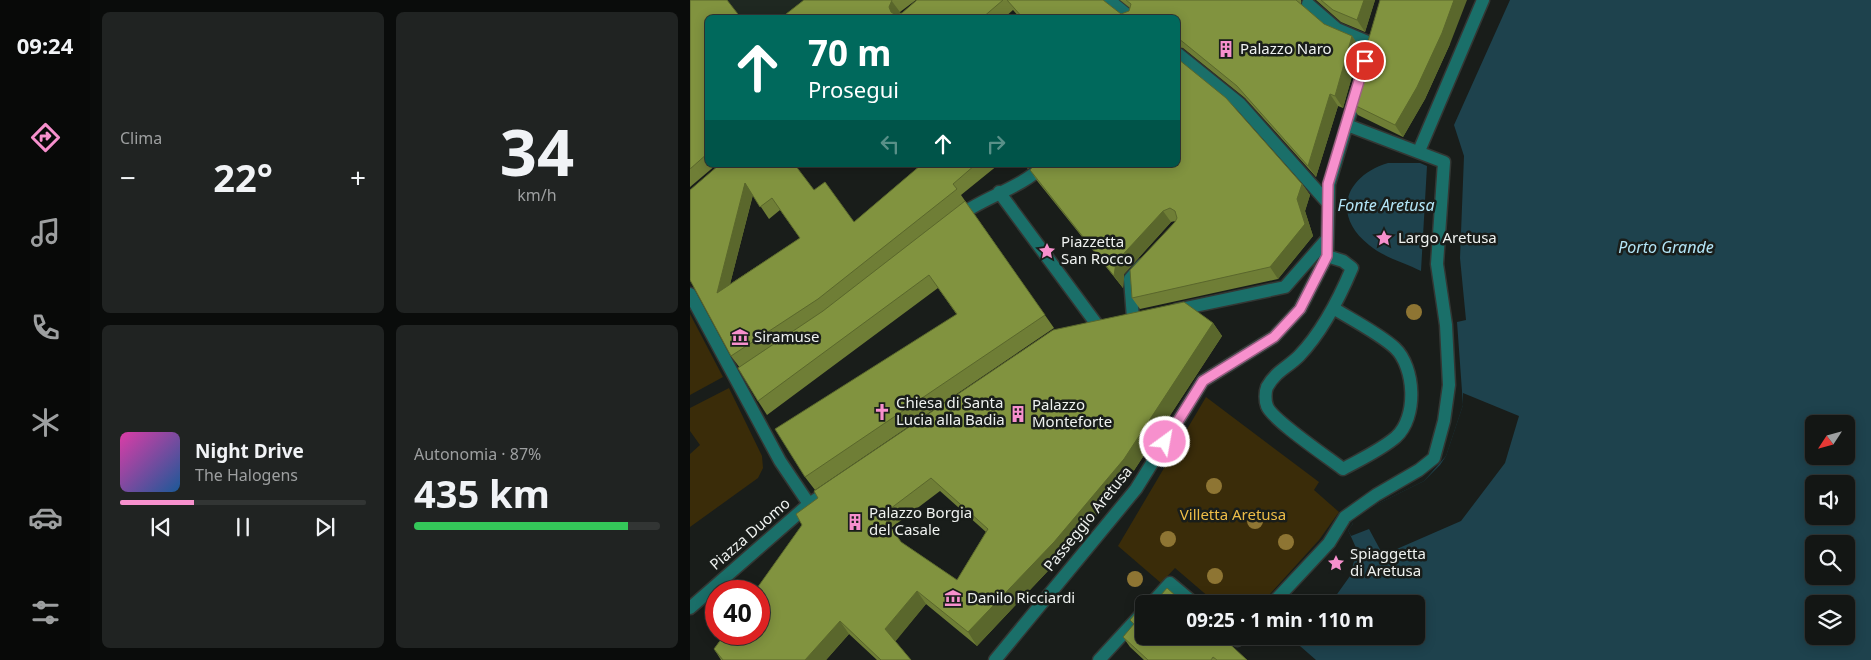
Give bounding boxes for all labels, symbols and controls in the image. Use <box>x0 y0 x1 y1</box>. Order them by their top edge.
text: 70 m <box>808 29 891 76</box>
text: 09:24 <box>17 30 73 60</box>
icon: ahead <box>725 35 790 100</box>
place label: Palazzo Naro <box>1240 38 1332 58</box>
building icon: Palazzo Naro <box>1216 39 1236 59</box>
pin <box>1344 40 1386 82</box>
icon: arrive <box>1351 47 1379 75</box>
text: Prosegui <box>808 74 899 104</box>
text: 34 <box>500 107 574 195</box>
icon: directions <box>28 120 63 155</box>
text: Clima <box>120 127 162 149</box>
icon: left <box>876 130 904 158</box>
icon: ahead <box>929 130 957 158</box>
icon: right <box>982 130 1010 158</box>
text: 22° <box>213 151 273 203</box>
text: − <box>120 158 136 196</box>
text: + <box>350 158 366 196</box>
text: km/h <box>517 184 557 206</box>
water label: Fonte Aretusa <box>1338 194 1434 216</box>
icon: music <box>28 215 63 250</box>
place label: Largo Aretusa <box>1398 227 1497 247</box>
place icon: Largo Aretusa <box>1374 228 1394 248</box>
place label: Piazzetta San Rocco <box>1061 231 1133 268</box>
water label: Porto Grande <box>1618 236 1714 258</box>
place icon: Piazzetta San Rocco <box>1037 241 1057 261</box>
icon: phone <box>28 310 63 345</box>
place label: Siramuse <box>754 326 819 346</box>
museum icon: Siramuse <box>730 327 750 347</box>
place label: Chiesa di Santa Lucia alla Badia <box>896 392 1005 429</box>
place label: Palazzo Monteforte <box>1032 394 1112 431</box>
church icon: Chiesa di Santa Lucia alla Badia <box>872 402 892 422</box>
building icon: Palazzo Monteforte <box>1008 404 1028 424</box>
icon: climate <box>28 405 63 440</box>
position arrow <box>1138 415 1190 467</box>
north arrow <box>1805 415 1855 465</box>
map controls <box>1805 415 1855 645</box>
text: Night Drive <box>195 438 304 464</box>
text: Autonomia · 87% <box>414 443 541 465</box>
street label: Passeggio Aretusa <box>1039 462 1136 575</box>
text: The Halogens <box>195 464 298 486</box>
text: 435 km <box>414 467 550 519</box>
button: sound <box>1805 475 1855 525</box>
street label: Piazza Duomo <box>705 493 794 574</box>
icon: car <box>28 500 63 535</box>
place label: Palazzo Borgia del Casale <box>869 502 972 539</box>
park label: Villetta Aretusa <box>1180 504 1286 524</box>
building icon: Palazzo Borgia del Casale <box>845 512 865 532</box>
icon: previous <box>147 513 175 541</box>
icon: pause <box>229 513 257 541</box>
icon: next <box>311 513 339 541</box>
button: search <box>1805 535 1855 585</box>
place label: Spiaggetta di Aretusa <box>1350 543 1426 580</box>
place icon: Spiaggetta di Aretusa <box>1326 553 1346 573</box>
speed limit sign: 40 <box>705 580 770 645</box>
place label: Danilo Ricciardi <box>967 587 1075 607</box>
museum icon: Danilo Ricciardi <box>943 588 963 608</box>
icon: filters <box>28 595 63 630</box>
button: layers <box>1805 595 1855 645</box>
text: 09:25 · 1 min · 110 m <box>1186 607 1374 633</box>

